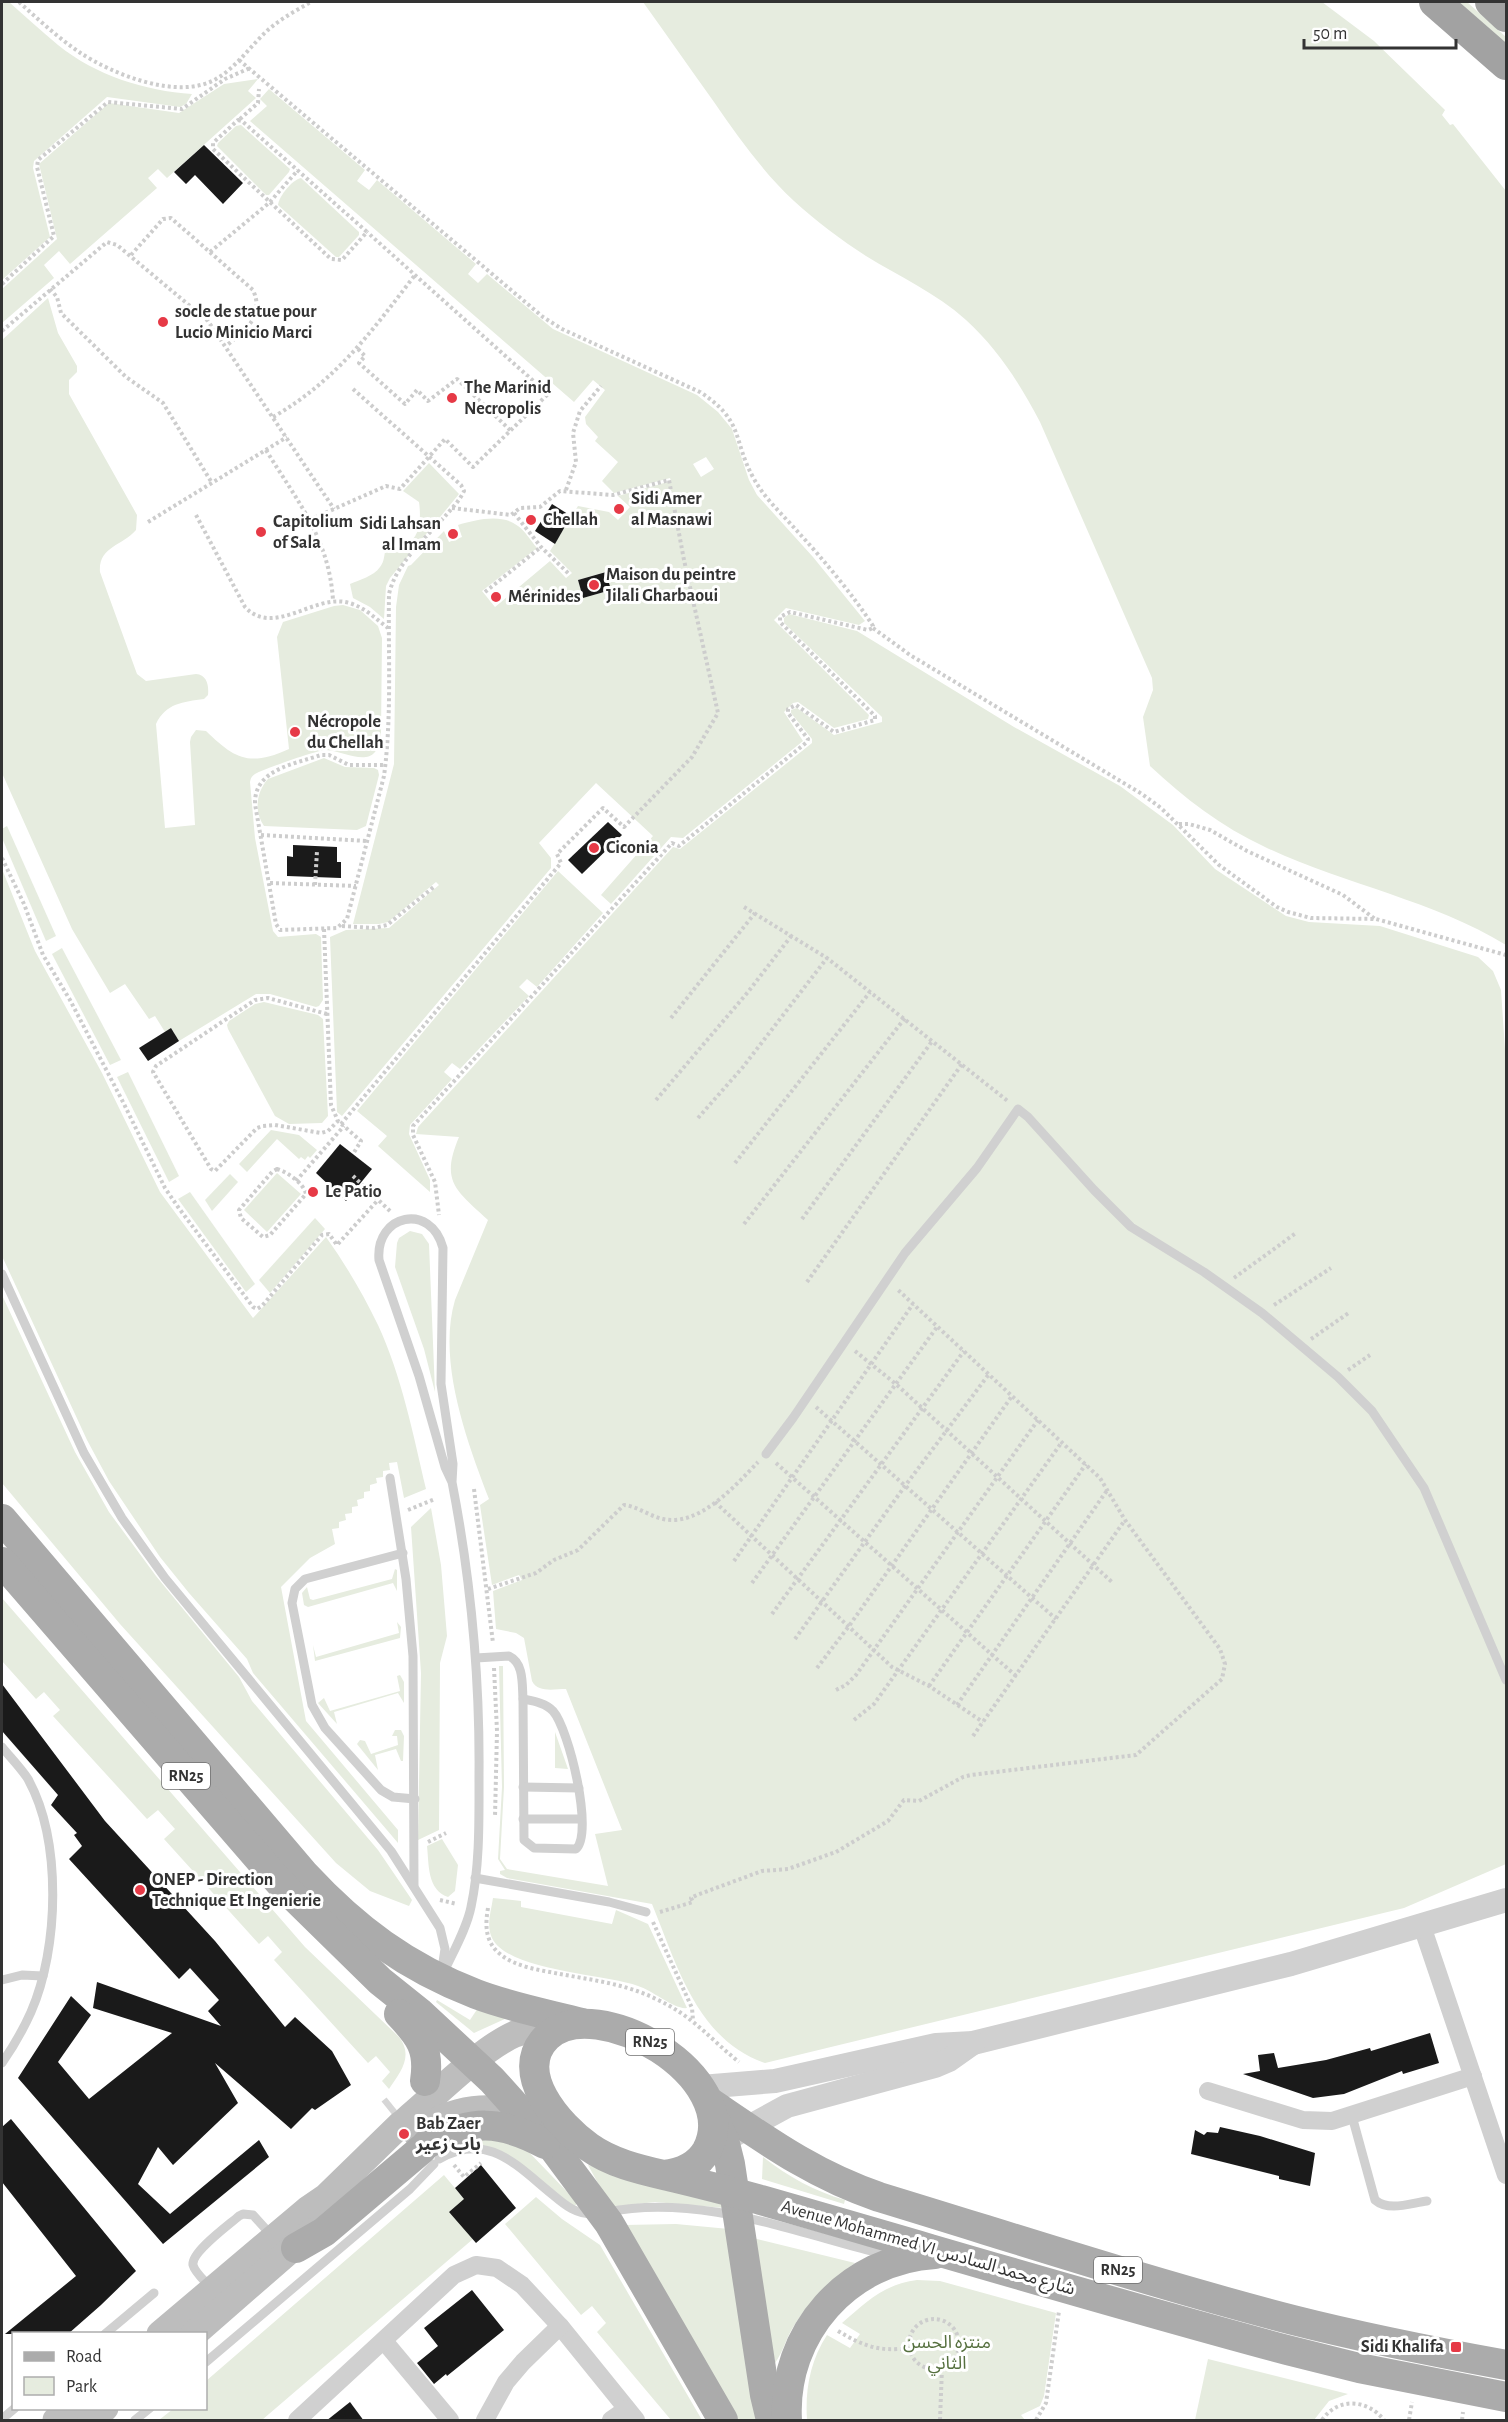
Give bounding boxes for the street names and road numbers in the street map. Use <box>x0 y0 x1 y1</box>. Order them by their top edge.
road number: RN25 <box>162 1763 210 1789</box>
road number: RN25 <box>626 2029 674 2055</box>
street label: Avenue Mohammed VI شارع محمد السادس <box>778 2197 1077 2302</box>
road number: RN25 <box>1094 2257 1142 2283</box>

